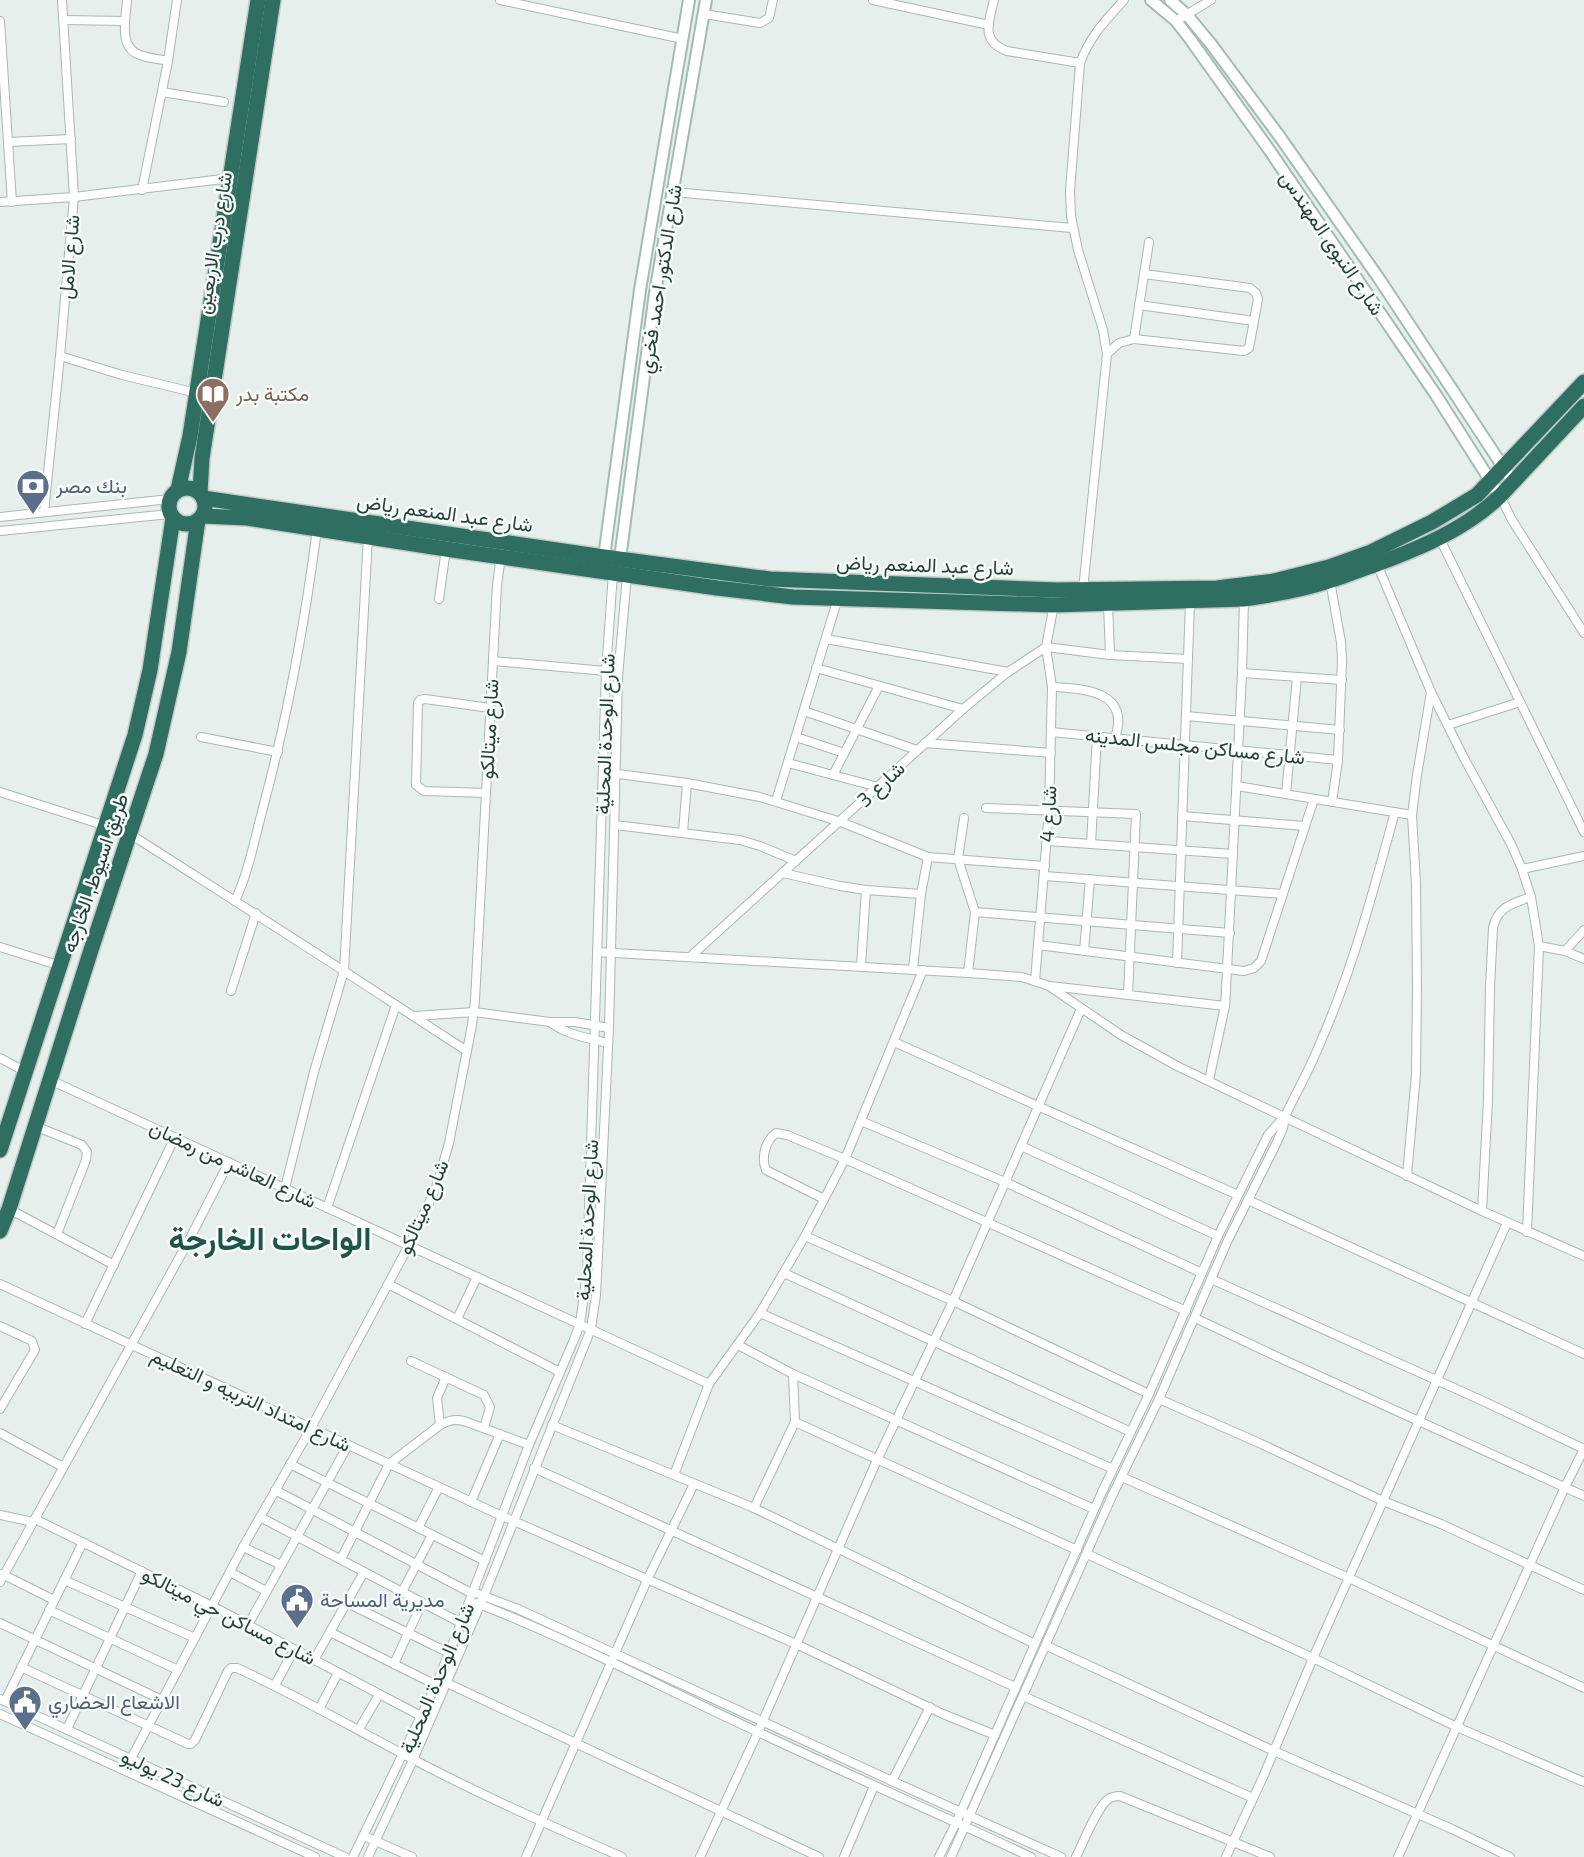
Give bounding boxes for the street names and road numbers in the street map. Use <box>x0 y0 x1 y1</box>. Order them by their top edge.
street label: شارع النبوى المهندس <box>1273 166 1390 321</box>
street label: شارع درب الاربعين <box>190 170 239 316</box>
street label: شارع الدكتور احمد فخري <box>632 183 692 376</box>
street label: شارع الامل <box>52 214 87 300</box>
street label: شارع عبد المنعم رياض <box>355 488 535 539</box>
street label: شارع عبد المنعم رياض <box>836 549 1014 582</box>
street label: شارع الوحدة المحلية <box>589 653 622 815</box>
street label: شارع ميتالكو <box>473 678 506 780</box>
street label: شارع مساكن مجلس المدينه <box>1084 722 1306 771</box>
street label: شارع 3 <box>852 755 911 813</box>
street label: شارع 4 <box>1034 785 1063 843</box>
street label: طريق اسيوط, الخارجه <box>56 790 134 956</box>
street label: شارع العاشر من رمضان <box>145 1114 321 1215</box>
street label: شارع الوحدة المحلية <box>570 1139 605 1301</box>
street label: شارع ميتالكو <box>391 1156 455 1259</box>
street label: شارع امتداد التربيه و التعليم <box>146 1342 355 1459</box>
street label: شارع مساكن حي ميتالكو <box>136 1561 320 1675</box>
street label: شارع الوحدة المحلية <box>394 1599 481 1758</box>
street label: شارع 23 يوليو <box>117 1743 229 1814</box>

